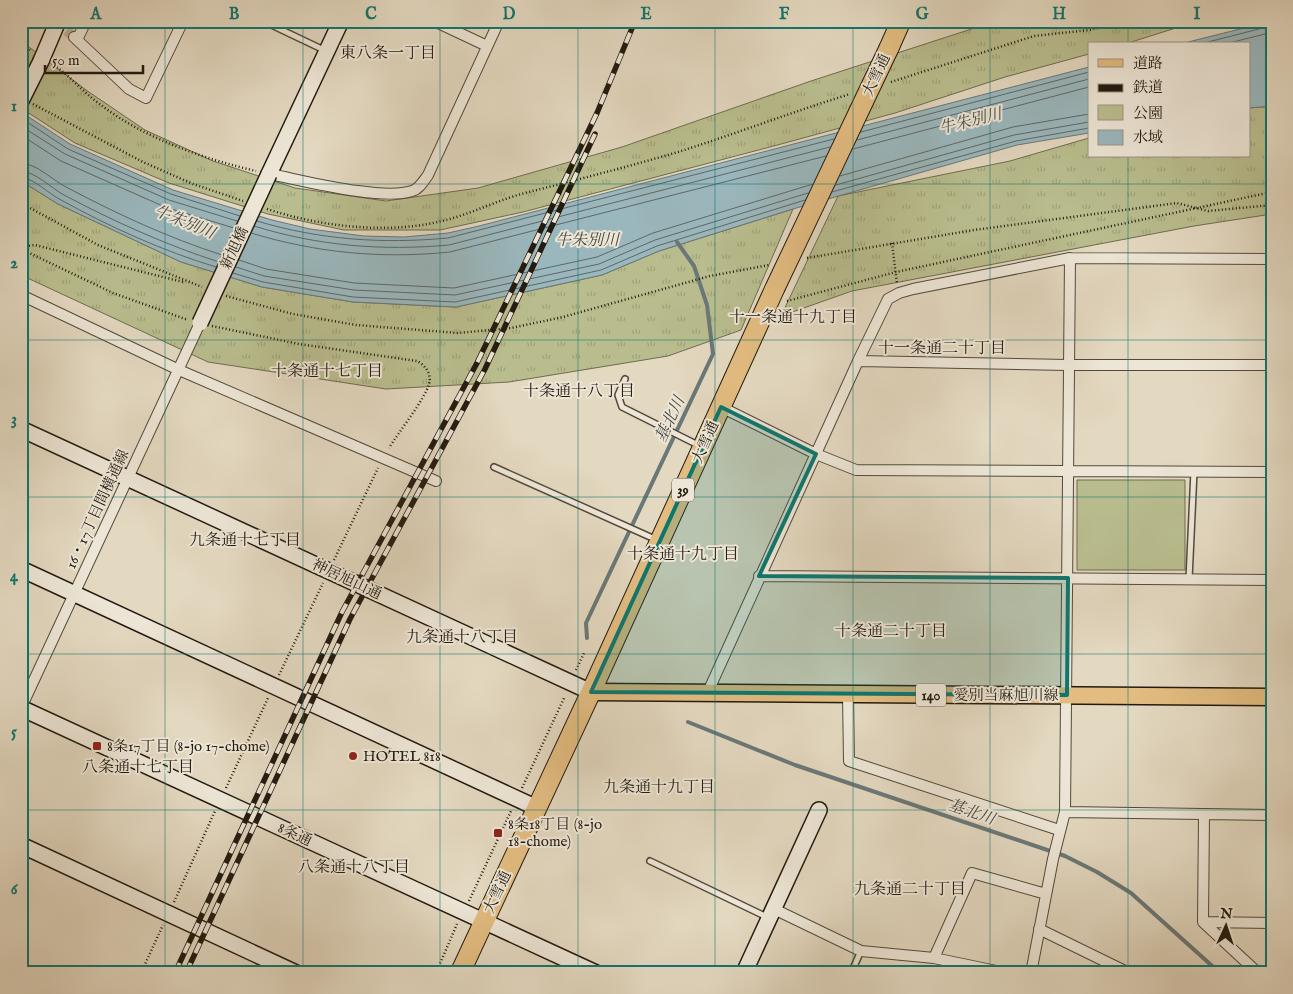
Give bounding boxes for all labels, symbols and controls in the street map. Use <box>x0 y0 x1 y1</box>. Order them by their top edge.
text: A <box>90 5 103 25</box>
text: B <box>229 5 240 25</box>
text: C <box>365 5 377 25</box>
text: D <box>503 5 516 25</box>
text: E <box>640 5 652 25</box>
text: F <box>779 5 790 25</box>
text: G <box>916 5 929 25</box>
text: H <box>1052 5 1066 25</box>
text: I <box>1194 5 1201 25</box>
scale bar <box>45 42 142 74</box>
legend <box>1088 42 1250 158</box>
district label: 東八条一丁目 <box>340 44 436 64</box>
text: 50 m <box>52 51 80 70</box>
street label: 大雪通 <box>858 51 895 100</box>
text: 道路 <box>1133 54 1163 73</box>
text: 鉄道 <box>1133 78 1163 97</box>
text: 1 <box>11 97 17 117</box>
water label: 牛朱別川 <box>937 104 1006 139</box>
text: 公園 <box>1133 104 1163 123</box>
text: 水域 <box>1133 128 1163 147</box>
water label: 牛朱別川 <box>151 202 220 245</box>
street label: 新旭橋 <box>216 224 253 273</box>
water label: 牛朱別川 <box>555 231 621 251</box>
text: 2 <box>10 254 18 274</box>
district label: 十一条通十九丁目 <box>729 308 857 328</box>
district label: 十一条通二十丁目 <box>878 339 1006 359</box>
district label: 十条通十七丁目 <box>271 362 383 382</box>
district label: 十条通十八丁目 <box>523 382 635 402</box>
water label: 基北川 <box>652 392 691 446</box>
text: 3 <box>11 410 17 430</box>
street label: 大雪通 <box>688 418 723 467</box>
street label: 16・17丁目間横通線 <box>61 446 133 572</box>
road number: 39 <box>672 478 694 502</box>
district label: 九条通十七丁目 <box>189 531 301 551</box>
district label: 十条通十九丁目 <box>627 545 739 565</box>
street label: 神居旭山通 <box>309 555 385 604</box>
text: 4 <box>10 567 19 587</box>
district label: 十条通二十丁目 <box>835 622 947 642</box>
district label: 九条通十八丁目 <box>406 628 518 648</box>
road number: 140 <box>916 684 946 706</box>
street label: 愛別当麻旭川線 <box>953 686 1059 705</box>
text: 5 <box>11 723 17 743</box>
place label: 8条17丁目 (8-jo 17-chome) <box>107 737 270 756</box>
marker: 8条17丁目 (8-jo 17-chome) <box>91 740 103 752</box>
place label: HOTEL 818 <box>363 747 441 766</box>
marker: HOTEL 818 <box>347 750 359 762</box>
district label: 八条通十七丁目 <box>82 758 194 778</box>
district label: 九条通十九丁目 <box>603 778 715 798</box>
water label: 基北川 <box>945 796 999 831</box>
place label: 8条18丁目 (8-jo 18-chome) <box>508 815 602 851</box>
street label: 8条通 <box>275 818 315 851</box>
marker: 8条18丁目 (8-jo 18-chome) <box>492 827 504 839</box>
district label: 八条通十八丁目 <box>298 858 410 878</box>
street label: 大雪通 <box>479 868 516 917</box>
text: 6 <box>11 880 19 900</box>
district label: 九条通二十丁目 <box>854 880 966 900</box>
north arrow <box>1200 902 1250 952</box>
text: N <box>1219 905 1233 923</box>

